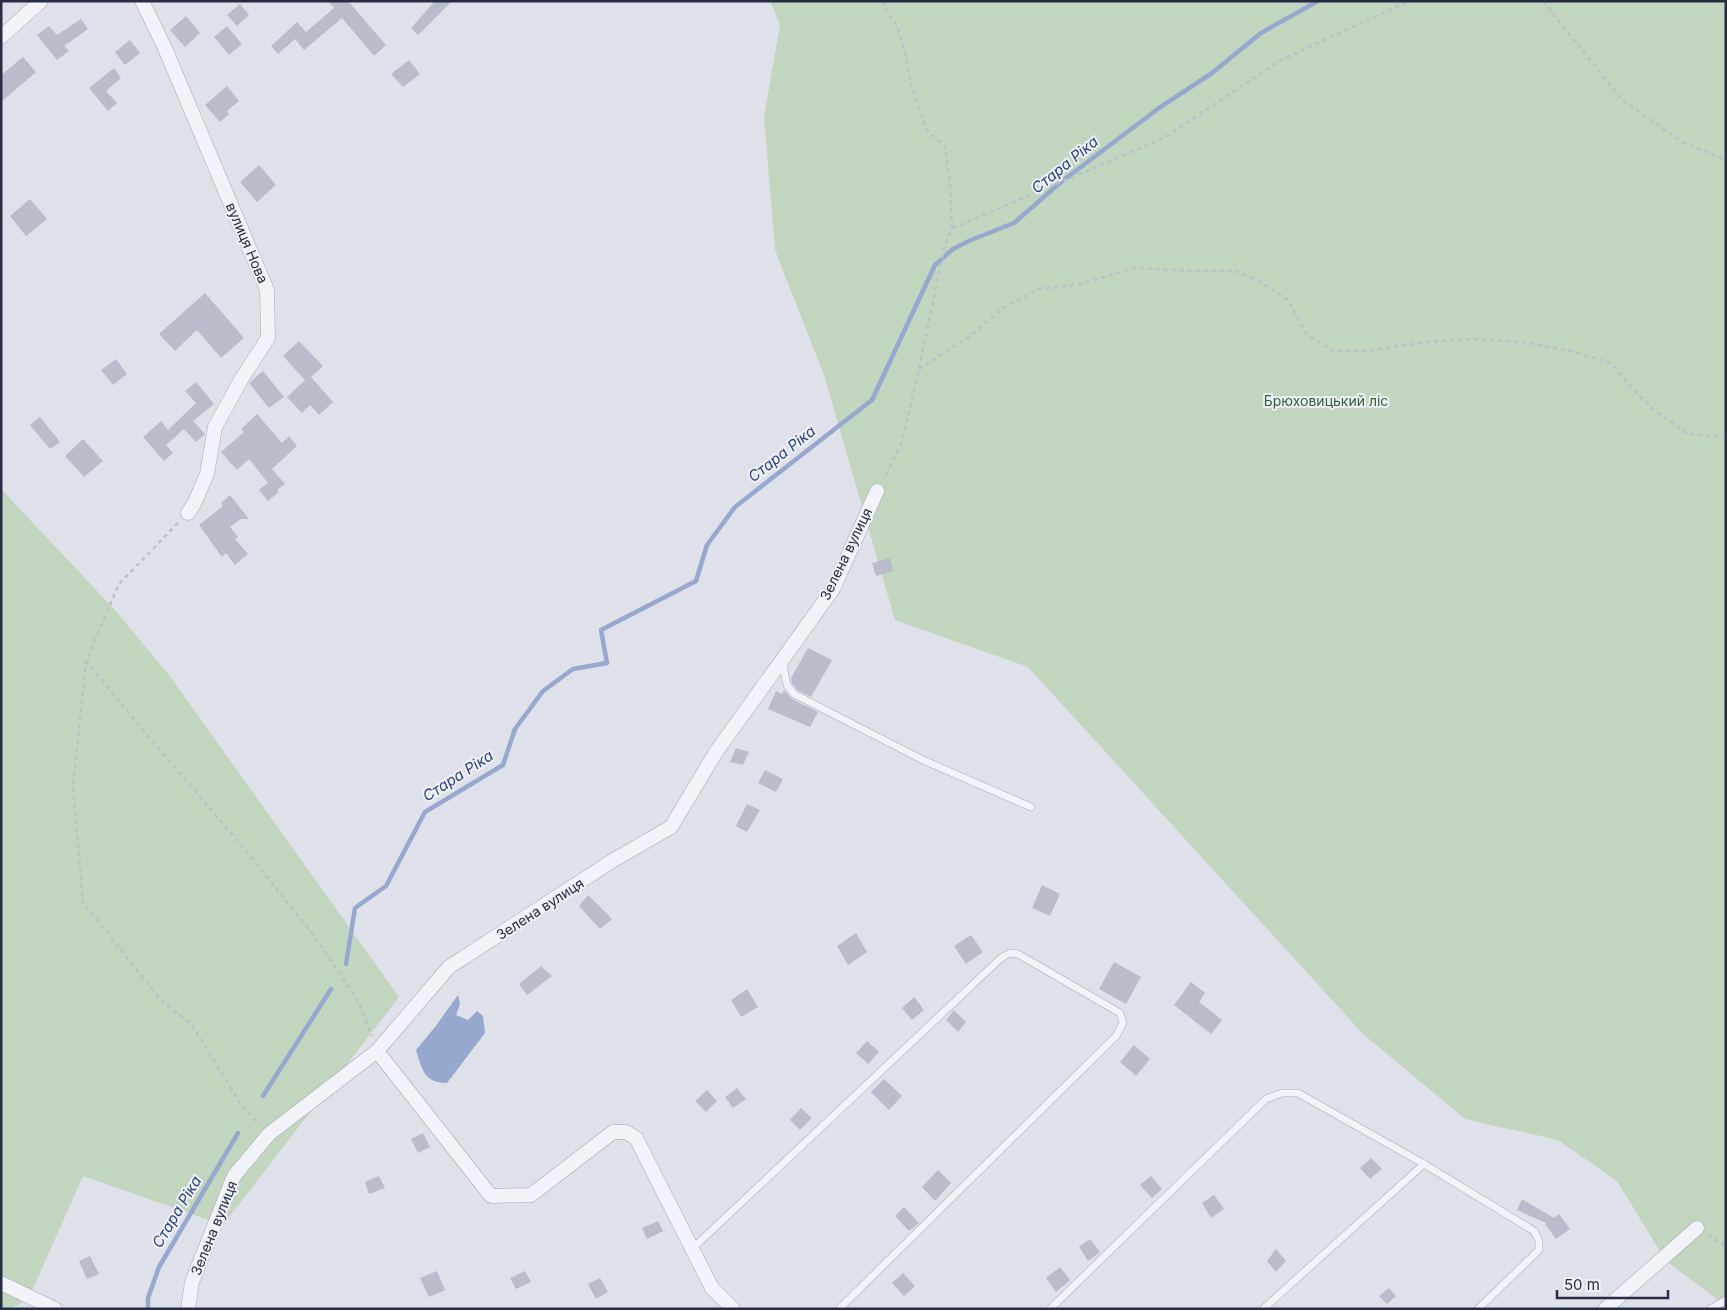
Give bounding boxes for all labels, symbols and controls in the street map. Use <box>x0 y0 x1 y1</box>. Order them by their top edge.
water label: Стара Ріка <box>1027 132 1102 197</box>
street label: вулиця Нова <box>223 200 272 286</box>
park label: Брюховицький ліс <box>1264 392 1388 409</box>
water label: Стара Ріка <box>744 421 819 486</box>
street label: Зелена вулиця <box>816 505 875 603</box>
water label: Стара Ріка <box>419 746 497 805</box>
street label: Зелена вулиця <box>493 874 587 943</box>
water label: Стара Ріка <box>148 1172 205 1251</box>
street label: Зелена вулиця <box>187 1178 240 1278</box>
scale bar <box>1557 1268 1668 1300</box>
text: 50 m <box>1564 1275 1600 1294</box>

